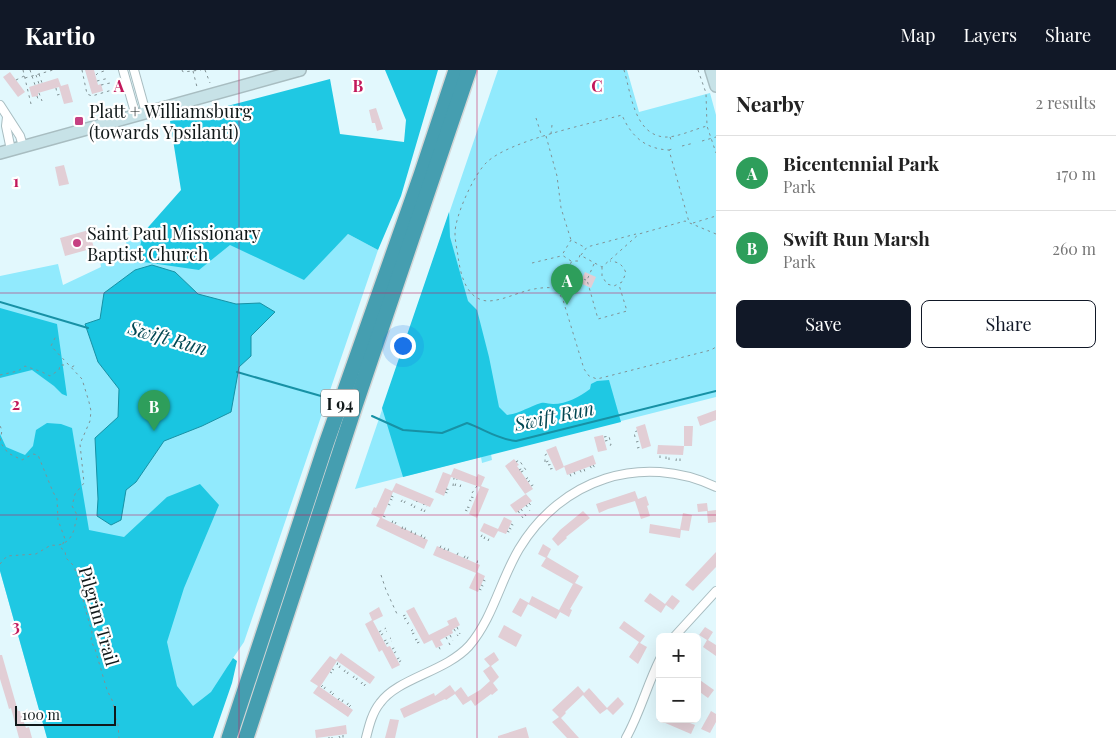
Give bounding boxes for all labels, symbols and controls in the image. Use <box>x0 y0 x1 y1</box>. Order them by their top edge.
text: Kartio <box>25 19 95 51</box>
text: Map <box>900 23 935 47</box>
text: Layers <box>963 23 1017 47</box>
text: Share <box>1045 23 1091 47</box>
text: A <box>113 75 125 96</box>
text: B <box>353 75 364 96</box>
text: C <box>591 75 603 96</box>
text: Nearby <box>736 89 805 117</box>
text: 2 results <box>1036 92 1096 113</box>
place label: Platt + Williamsburg (towards Ypsilanti) <box>89 99 252 144</box>
marker: Platt + Williamsburg (towards Ypsilanti) <box>73 115 85 127</box>
text: Bicentennial Park <box>783 150 939 176</box>
text: A <box>747 163 757 184</box>
text: 170 m <box>1056 163 1096 184</box>
text: 1 <box>13 170 19 191</box>
text: Park <box>783 176 816 197</box>
place label: Saint Paul Missionary Baptist Church <box>87 221 261 266</box>
text: Swift Run Marsh <box>783 225 930 251</box>
marker: Saint Paul Missionary Baptist Church <box>71 237 83 249</box>
text: B <box>747 238 757 259</box>
text: 260 m <box>1052 238 1096 259</box>
text: Park <box>783 251 816 272</box>
pin: A <box>551 264 583 305</box>
button: Save <box>736 300 911 348</box>
button: Share <box>921 300 1096 348</box>
water label: Swift Run <box>125 313 211 361</box>
your location <box>390 333 416 359</box>
road number: I 94 <box>321 389 359 416</box>
pin: B <box>138 390 170 431</box>
text: 2 <box>12 393 20 414</box>
water label: Swift Run <box>511 394 596 436</box>
street label: Pilgrim Trail <box>73 563 125 669</box>
text: 3 <box>12 615 20 636</box>
map controls <box>656 633 701 723</box>
button: + <box>656 633 701 678</box>
button: − <box>656 678 701 723</box>
scale bar <box>15 703 116 726</box>
text: 100 m <box>22 705 60 724</box>

